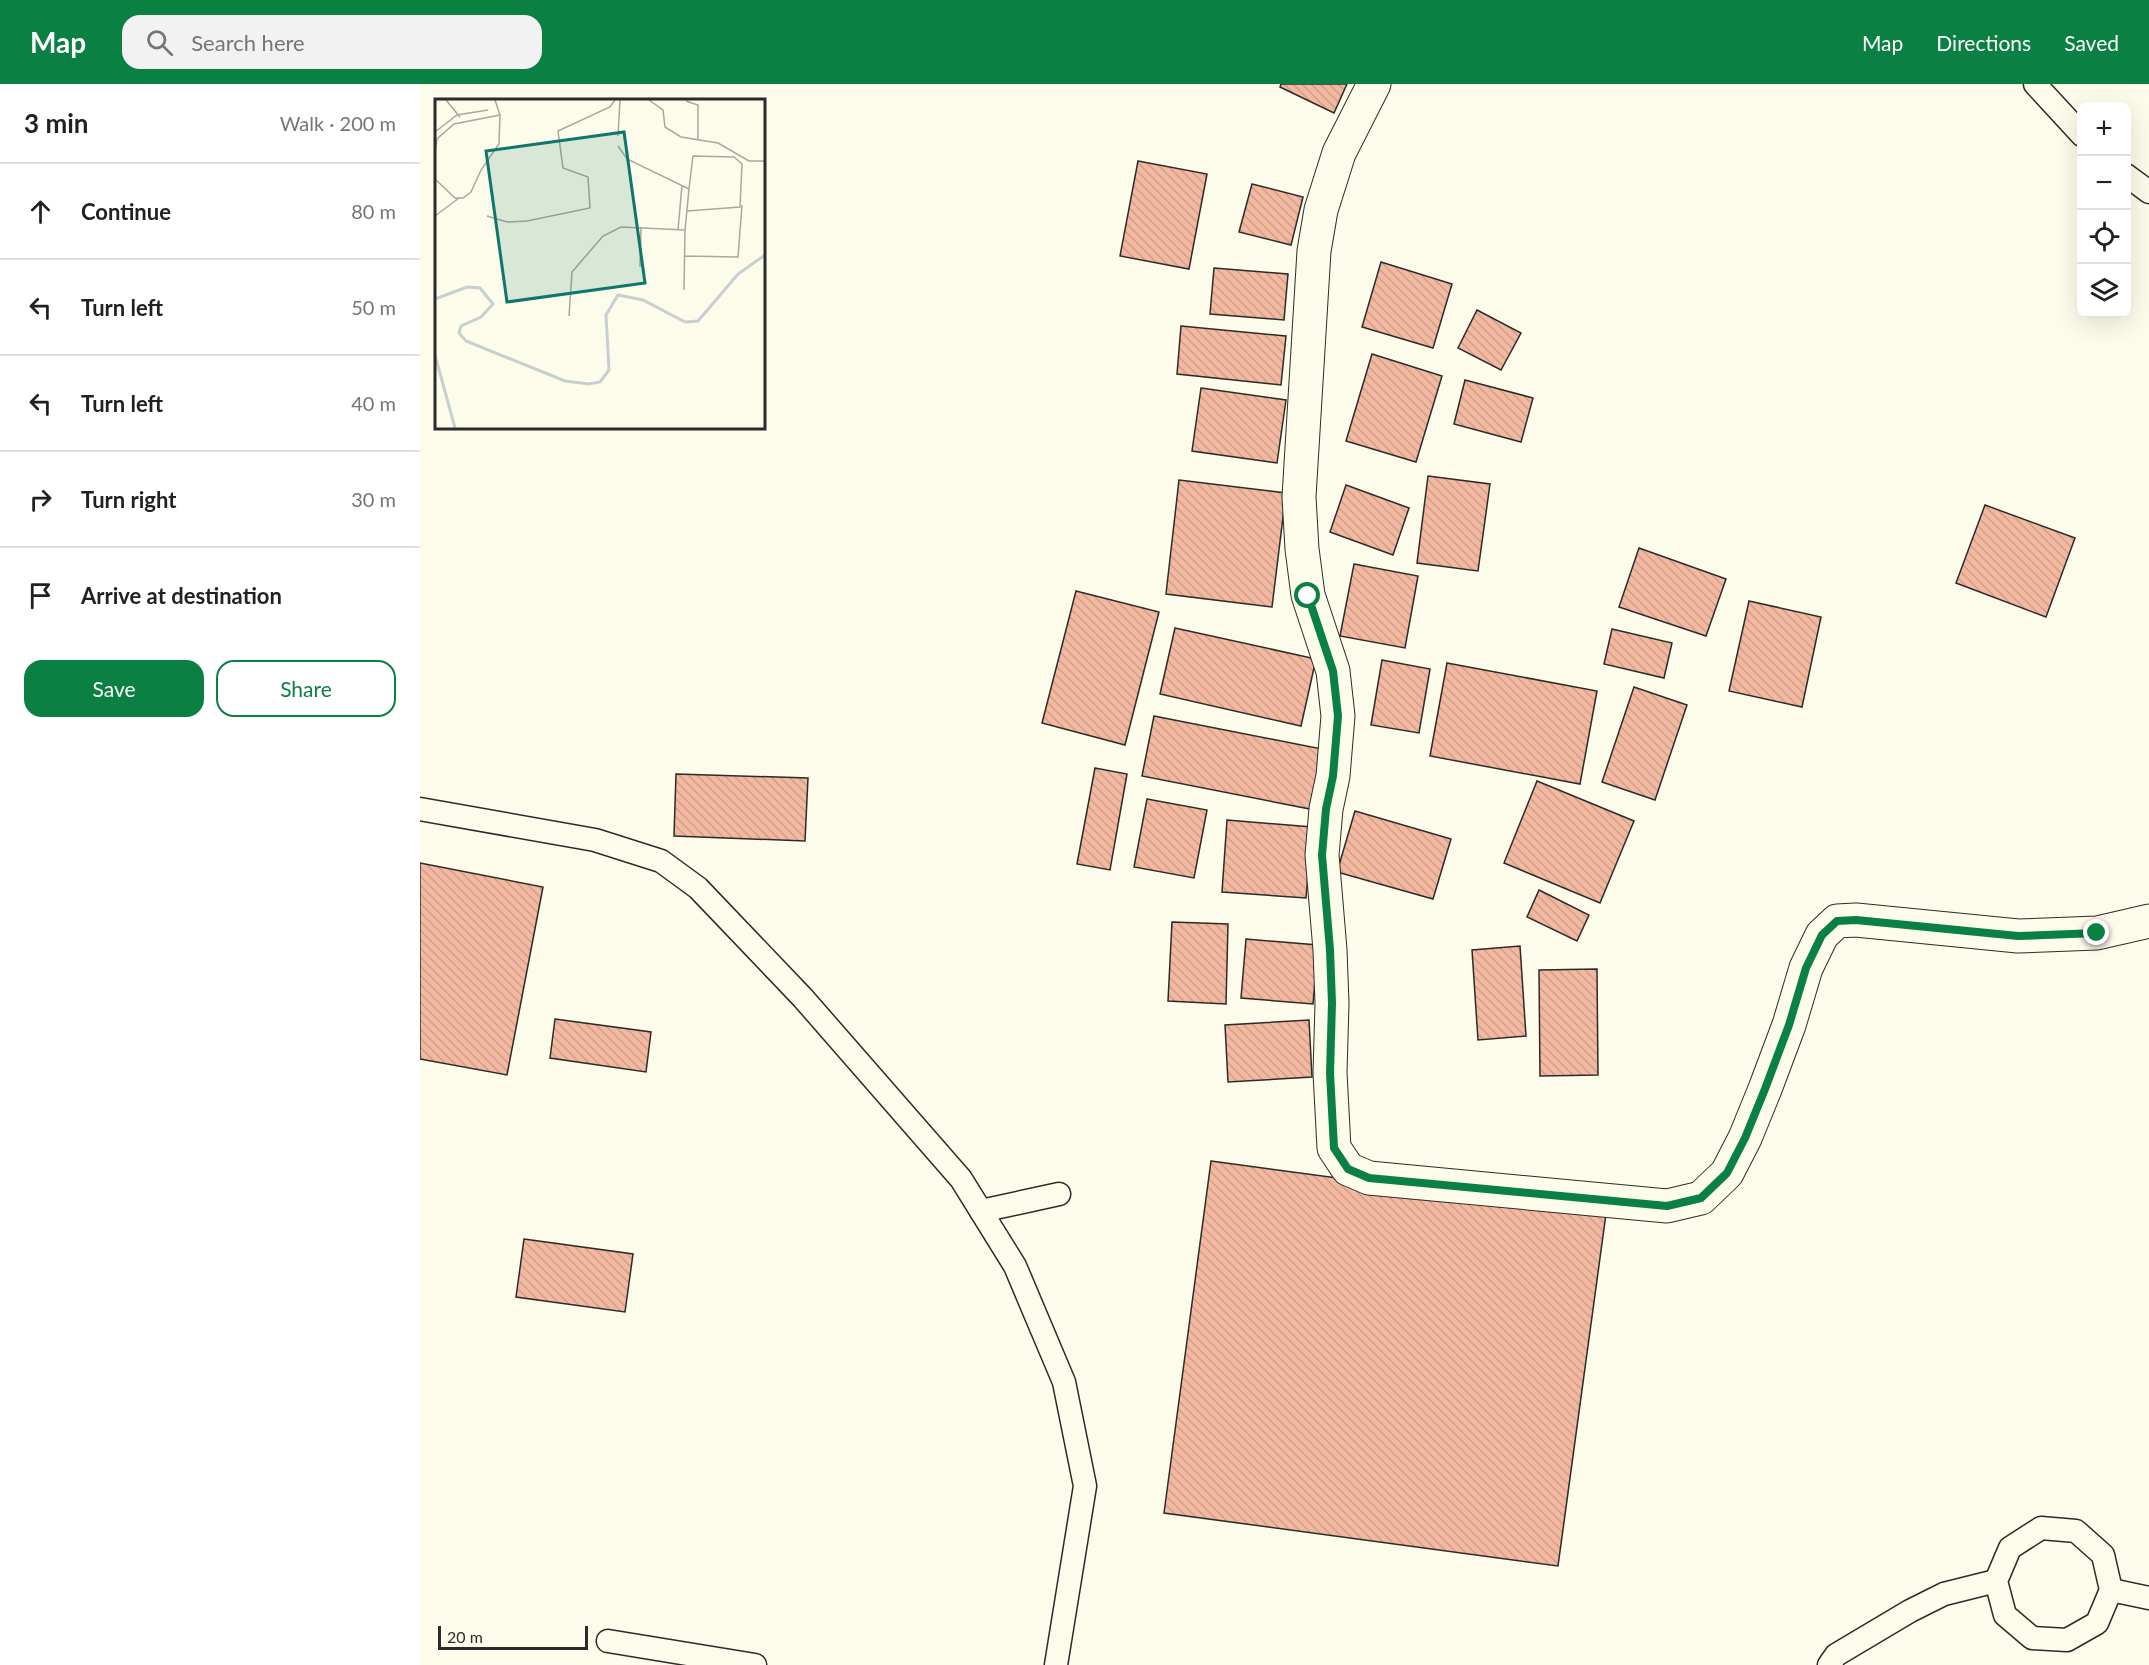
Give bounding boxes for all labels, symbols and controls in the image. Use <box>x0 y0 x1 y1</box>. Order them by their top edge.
search box <box>122 15 542 69</box>
text: Map <box>30 25 86 59</box>
icon: search <box>143 26 176 59</box>
text: Search here <box>191 29 305 56</box>
text: Map <box>1862 30 1903 55</box>
text: Directions <box>1936 30 2031 55</box>
text: Saved <box>2064 30 2119 55</box>
inset map <box>435 99 765 429</box>
map controls <box>2077 102 2131 318</box>
button: + <box>2077 102 2131 156</box>
text: 3 min <box>24 107 88 139</box>
text: Walk · 200 m <box>280 111 396 135</box>
button: − <box>2077 156 2131 210</box>
icon: ahead <box>24 195 57 228</box>
text: Continue <box>81 198 171 225</box>
text: 80 m <box>351 199 396 223</box>
button: locate <box>2077 210 2131 264</box>
button: layers <box>2077 264 2131 318</box>
icon: left <box>24 291 57 324</box>
text: Turn left <box>81 294 163 321</box>
text: 50 m <box>351 295 396 319</box>
icon: left <box>24 387 57 420</box>
text: Turn left <box>81 390 163 417</box>
text: 40 m <box>351 391 396 415</box>
icon: right <box>24 483 57 516</box>
text: Turn right <box>81 486 176 513</box>
text: 30 m <box>351 487 396 511</box>
icon: arrive <box>24 579 57 612</box>
text: Arrive at destination <box>81 582 282 609</box>
route start <box>1294 582 1320 608</box>
button: Save <box>24 660 204 717</box>
button: Share <box>216 660 396 717</box>
route end <box>2083 919 2109 945</box>
scale bar <box>438 1623 588 1650</box>
text: 20 m <box>447 1627 483 1646</box>

